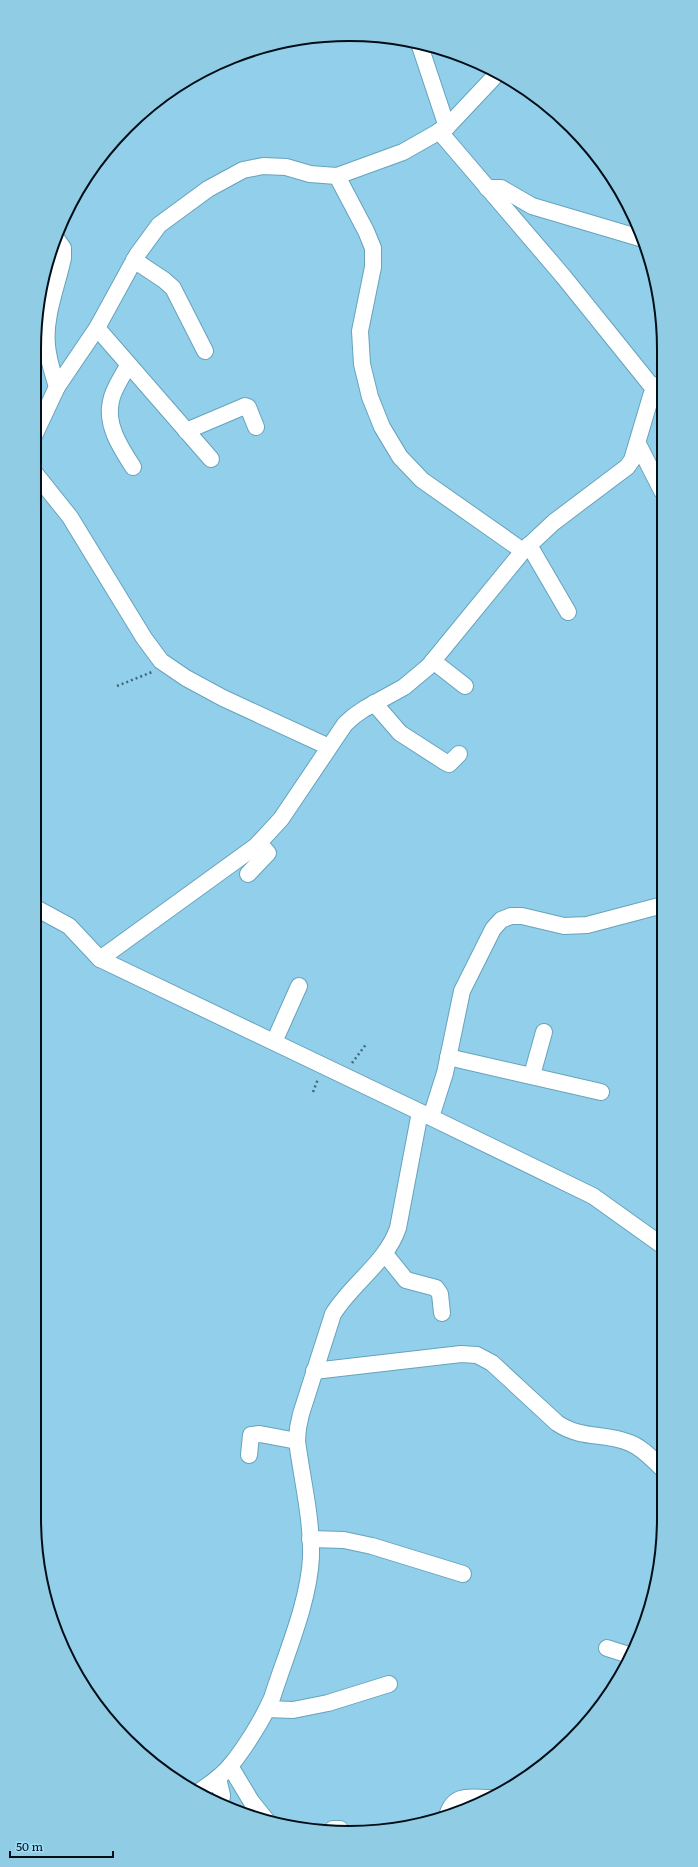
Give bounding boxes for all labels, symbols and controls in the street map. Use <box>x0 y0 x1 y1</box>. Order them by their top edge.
scale bar <box>10 1833 113 1859</box>
text: 50 m <box>16 1837 43 1855</box>

